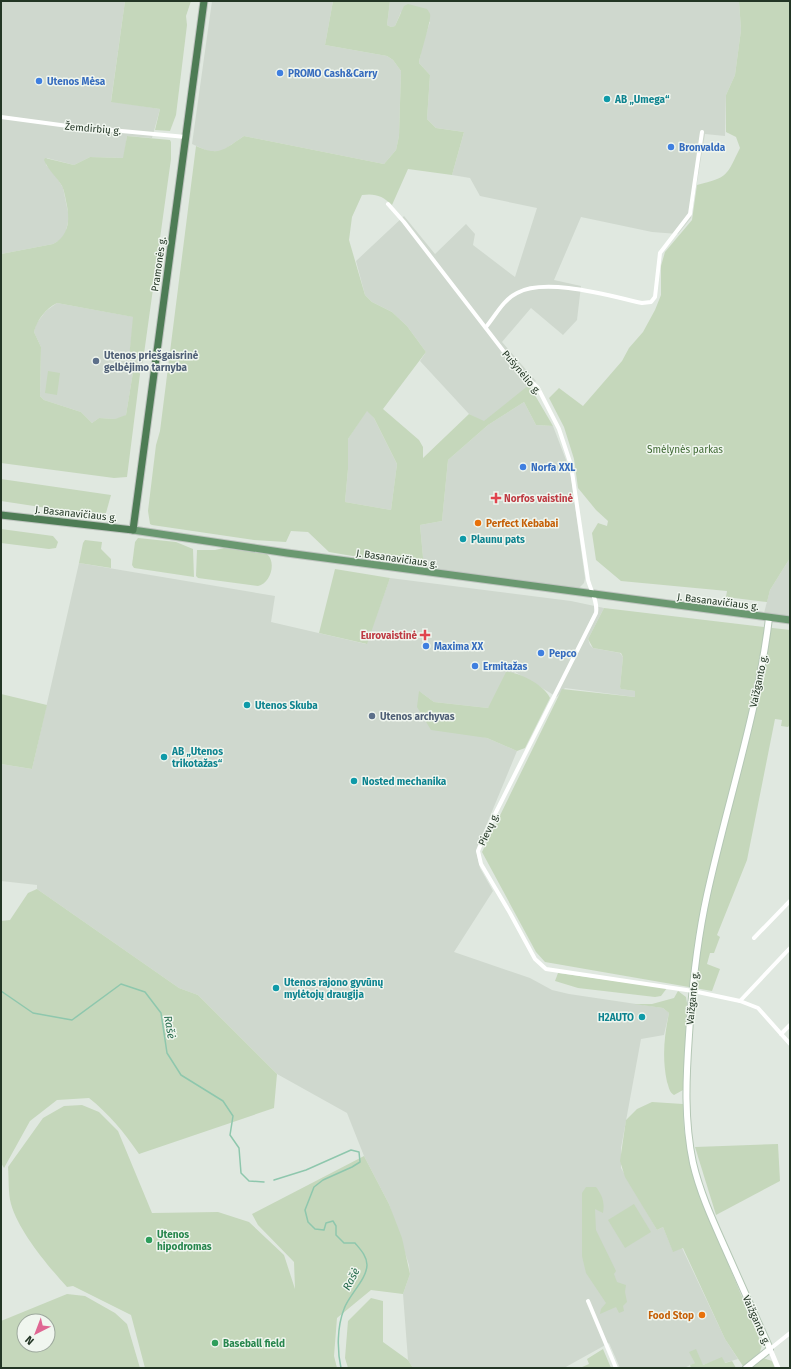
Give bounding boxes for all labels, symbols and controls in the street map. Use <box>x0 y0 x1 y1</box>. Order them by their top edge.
marker: PROMO Cash&Carry <box>275 68 285 78</box>
place label: PROMO Cash&Carry <box>288 68 378 80</box>
marker: Utenos Mėsa <box>34 76 44 86</box>
place label: Utenos Mėsa <box>47 76 106 88</box>
marker: AB „Umega“ <box>602 94 612 104</box>
place label: AB „Umega“ <box>614 94 670 106</box>
street label: Žemdirbių g. <box>64 119 122 137</box>
marker: Bronvalda <box>666 142 676 152</box>
place label: Bronvalda <box>679 142 726 154</box>
street label: Pramonės g. <box>149 236 169 292</box>
street label: Pušynėlio g. <box>499 348 543 397</box>
place label: Utenos priešgaisrinė gelbėjimo tarnyba <box>104 349 199 374</box>
marker: Utenos priešgaisrinė gelbėjimo tarnyba <box>91 356 101 366</box>
park label: Smėlynės parkas <box>647 444 723 456</box>
marker: Norfa XXL <box>518 462 528 472</box>
place label: Norfa XXL <box>531 462 575 474</box>
marker: Norfos vaistinė <box>491 493 501 503</box>
place label: Norfos vaistinė <box>504 493 573 505</box>
street label: J. Basanavičiaus g. <box>34 504 117 524</box>
marker: Perfect Kebabai <box>473 518 483 528</box>
place label: Perfect Kebabai <box>486 518 559 530</box>
marker: Plaunu pats <box>458 534 468 544</box>
place label: Plaunu pats <box>471 534 525 546</box>
street label: J. Basanavičiaus g. <box>355 547 438 571</box>
street label: J. Basanavičiaus g. <box>676 591 759 613</box>
place label: Eurovaistinė <box>361 630 417 642</box>
marker: Eurovaistinė <box>420 630 430 640</box>
marker: Maxima XX <box>421 641 431 651</box>
place label: Maxima XX <box>434 641 483 653</box>
marker: Pepco <box>536 648 546 658</box>
place label: Pepco <box>549 648 577 660</box>
street label: Vaižganto g. <box>748 654 770 709</box>
marker: Ermitažas <box>470 661 480 671</box>
place label: Ermitažas <box>483 661 527 673</box>
marker: Utenos Skuba <box>242 700 252 710</box>
place label: Utenos Skuba <box>255 700 318 712</box>
marker: Utenos archyvas <box>367 711 377 721</box>
place label: Utenos archyvas <box>380 711 455 723</box>
place label: AB „Utenos trikotažas“ <box>171 746 223 770</box>
marker: AB „Utenos trikotažas“ <box>159 752 169 762</box>
marker: Nosted mechanika <box>349 776 359 786</box>
place label: Nosted mechanika <box>362 776 447 788</box>
street label: Pievų g. <box>476 811 502 848</box>
street label: Vaižganto g. <box>684 971 702 1025</box>
place label: Utenos rajono gyvūnų mylėtojų draugija <box>284 977 383 1001</box>
marker: Utenos rajono gyvūnų mylėtojų draugija <box>271 983 281 993</box>
place label: H2AUTO <box>598 1012 634 1024</box>
marker: H2AUTO <box>637 1012 647 1022</box>
water label: Rašė <box>161 1014 178 1040</box>
place label: Utenos hipodromas <box>157 1229 212 1253</box>
marker: Utenos hipodromas <box>144 1235 154 1245</box>
water label: Rašė <box>340 1266 363 1293</box>
street label: Vaižganto g. <box>740 1294 772 1347</box>
place label: Food Stop <box>648 1310 694 1322</box>
marker: Food Stop <box>697 1310 707 1320</box>
north arrow <box>16 1313 56 1353</box>
text: N <box>23 1333 37 1347</box>
marker: Baseball field <box>210 1338 220 1348</box>
place label: Baseball field <box>223 1338 285 1350</box>

